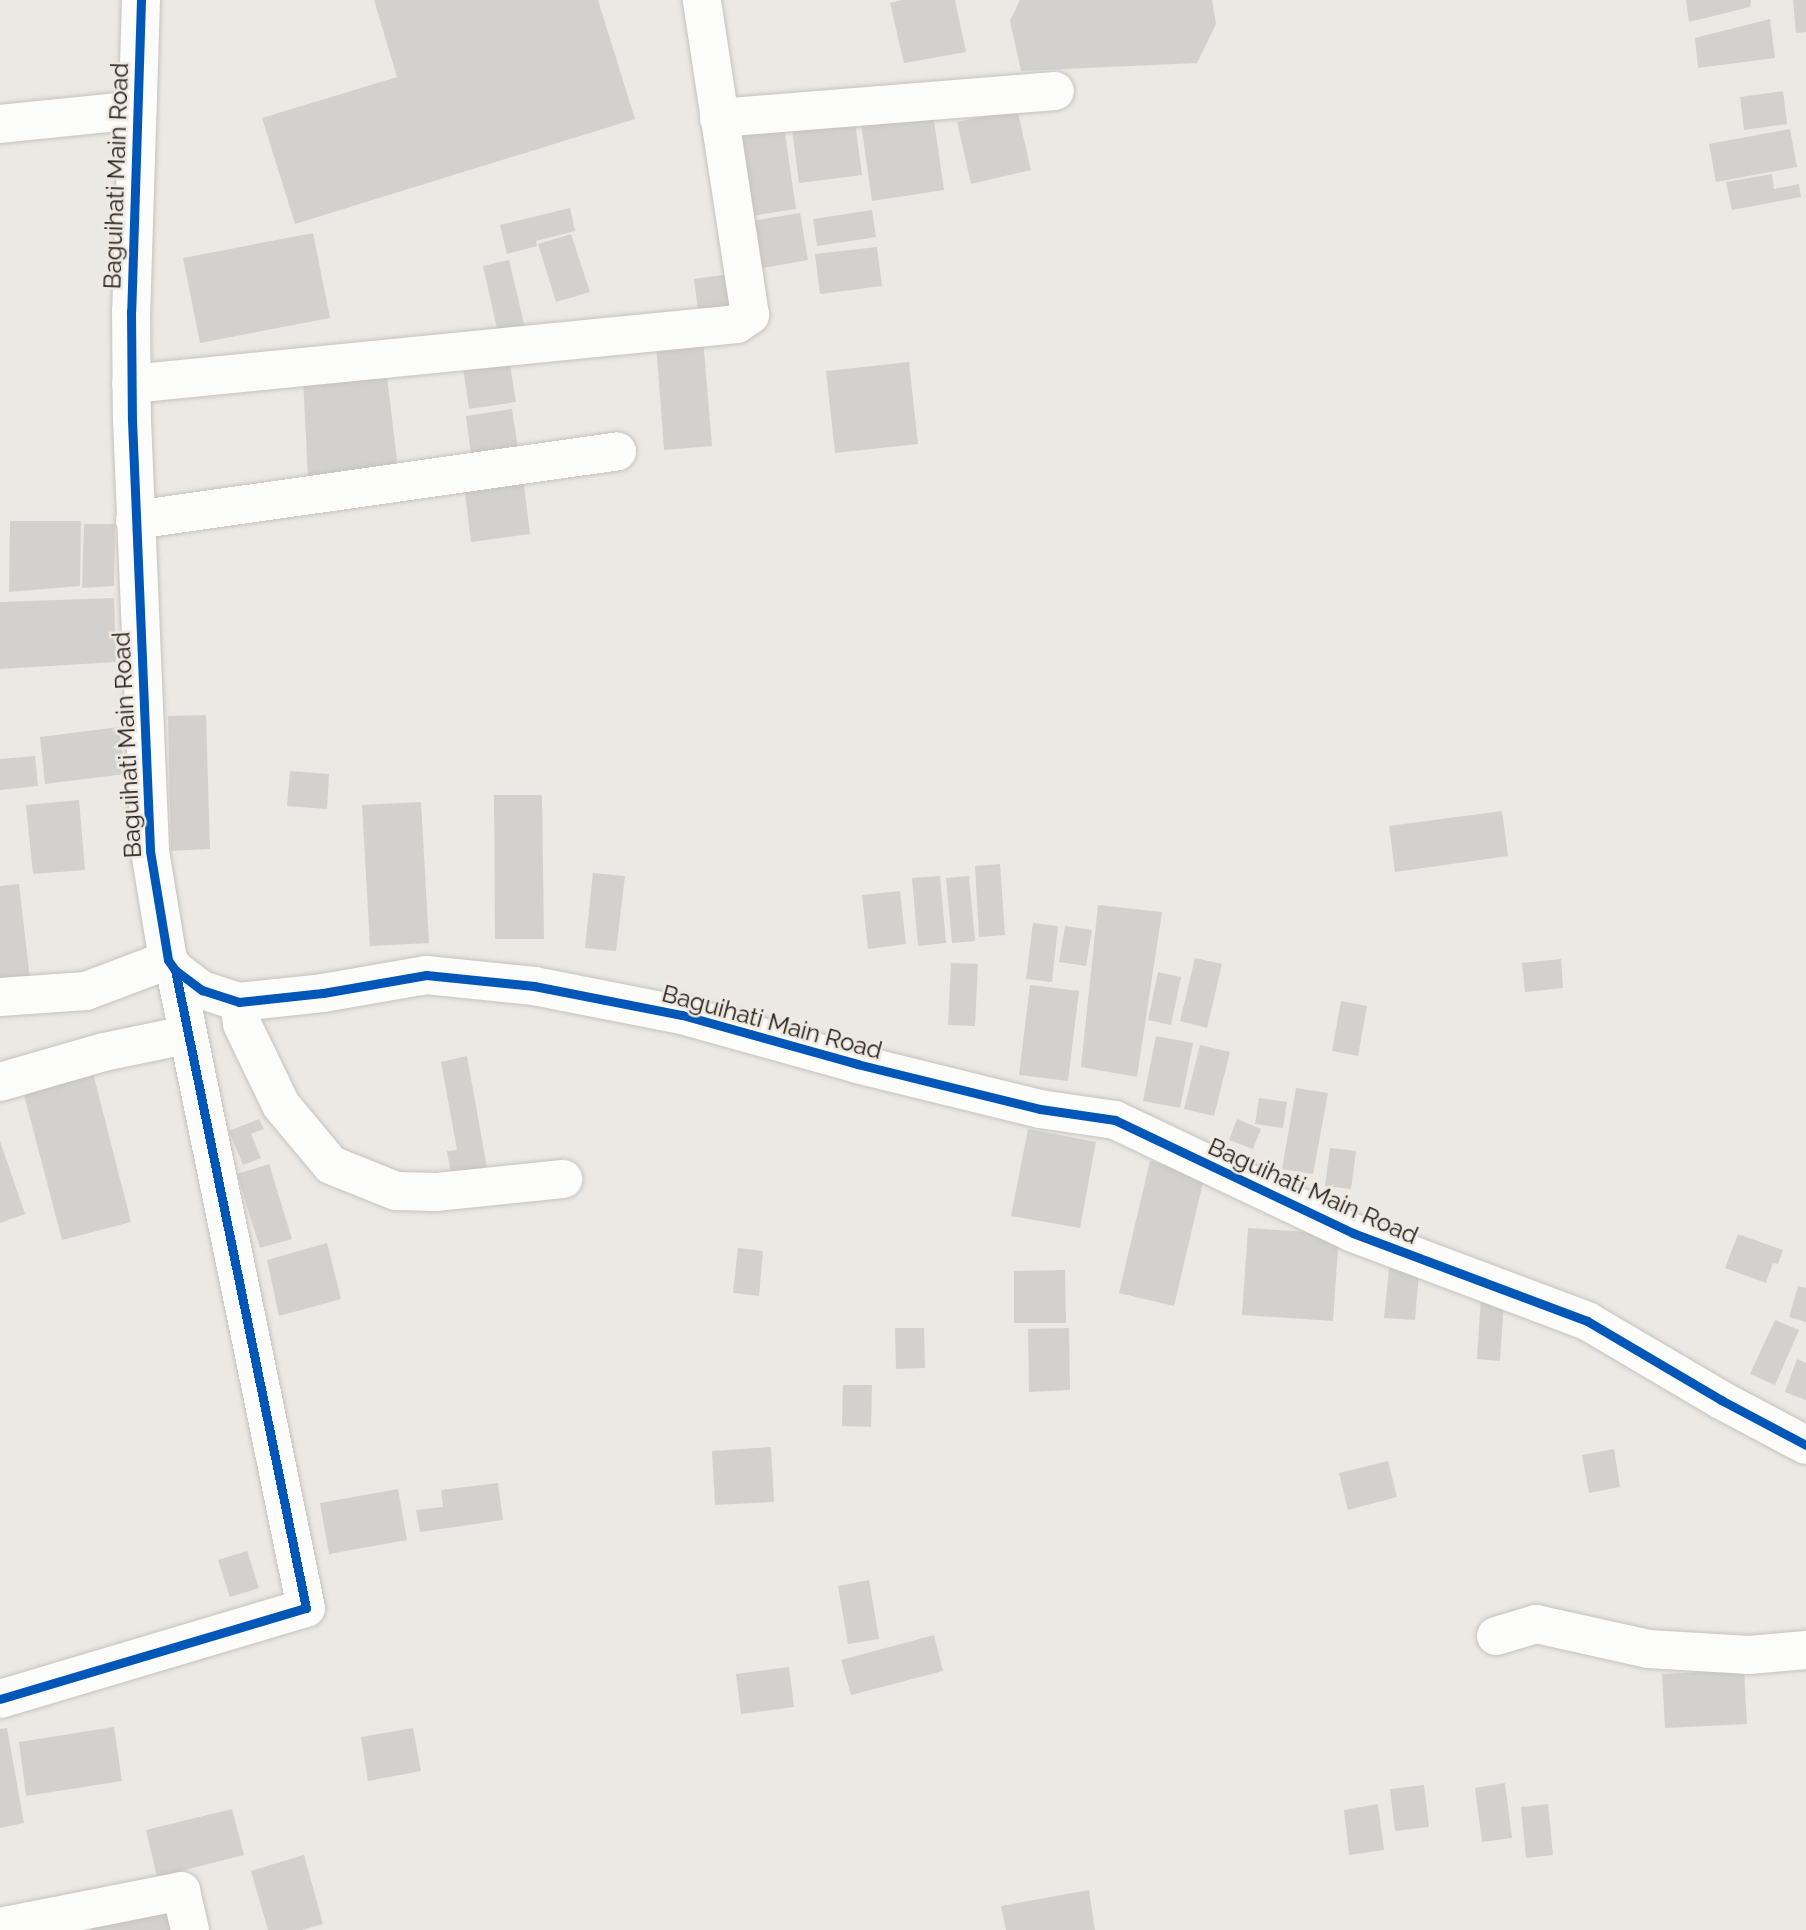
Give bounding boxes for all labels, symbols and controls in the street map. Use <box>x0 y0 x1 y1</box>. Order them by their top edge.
street label: Baguihati Main Road <box>98 62 134 290</box>
street label: Baguihati Main Road <box>107 631 147 859</box>
street label: Baguihati Main Road <box>659 979 885 1065</box>
street label: Baguihati Main Road <box>1204 1132 1422 1250</box>

